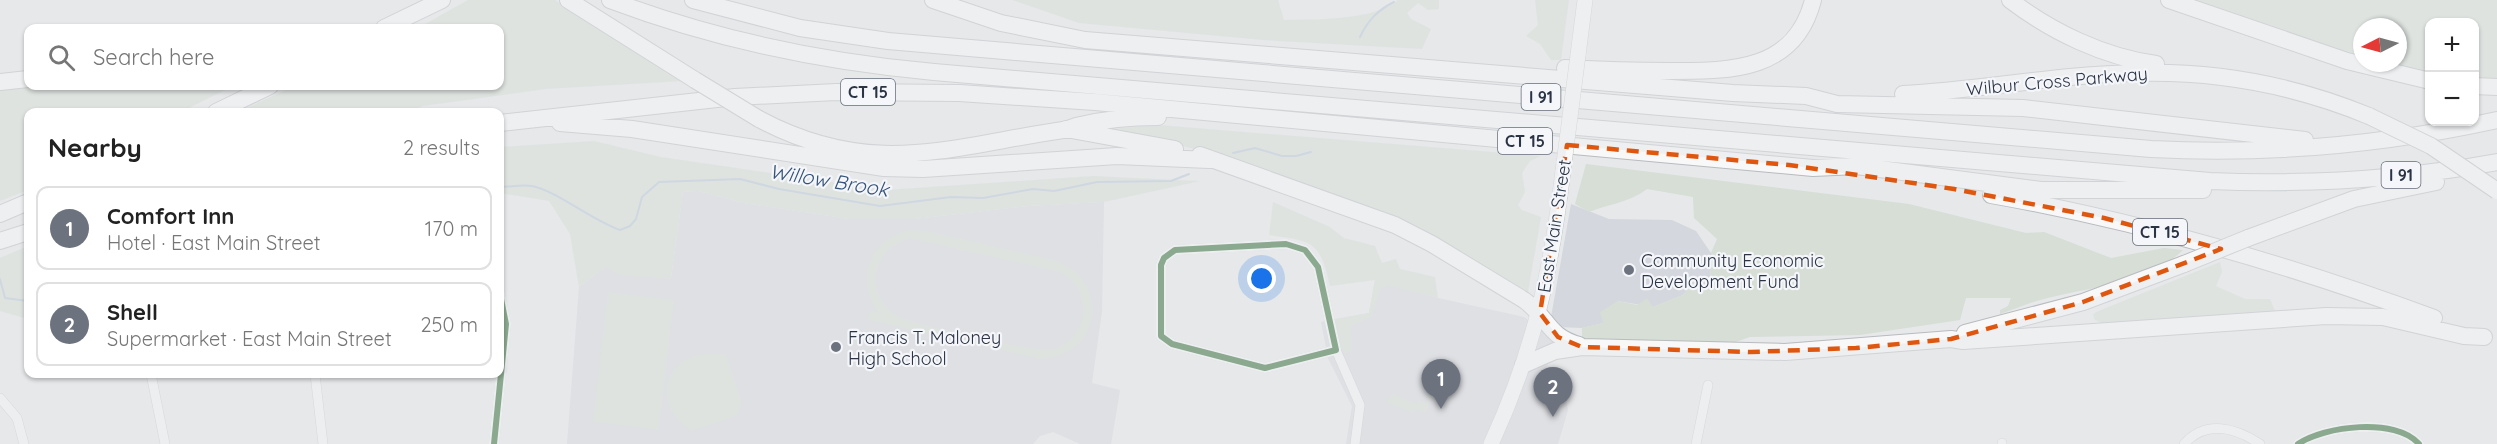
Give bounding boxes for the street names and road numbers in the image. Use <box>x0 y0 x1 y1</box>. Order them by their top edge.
street label: Wilbur Cross Parkway <box>1965 62 2149 100</box>
road number: CT 15 <box>841 79 895 105</box>
road number: I 91 <box>1522 84 1560 110</box>
road number: CT 15 <box>1498 128 1552 154</box>
street label: East Main Street <box>1532 158 1576 294</box>
road number: I 91 <box>2382 162 2420 188</box>
road number: CT 15 <box>2133 219 2187 245</box>

